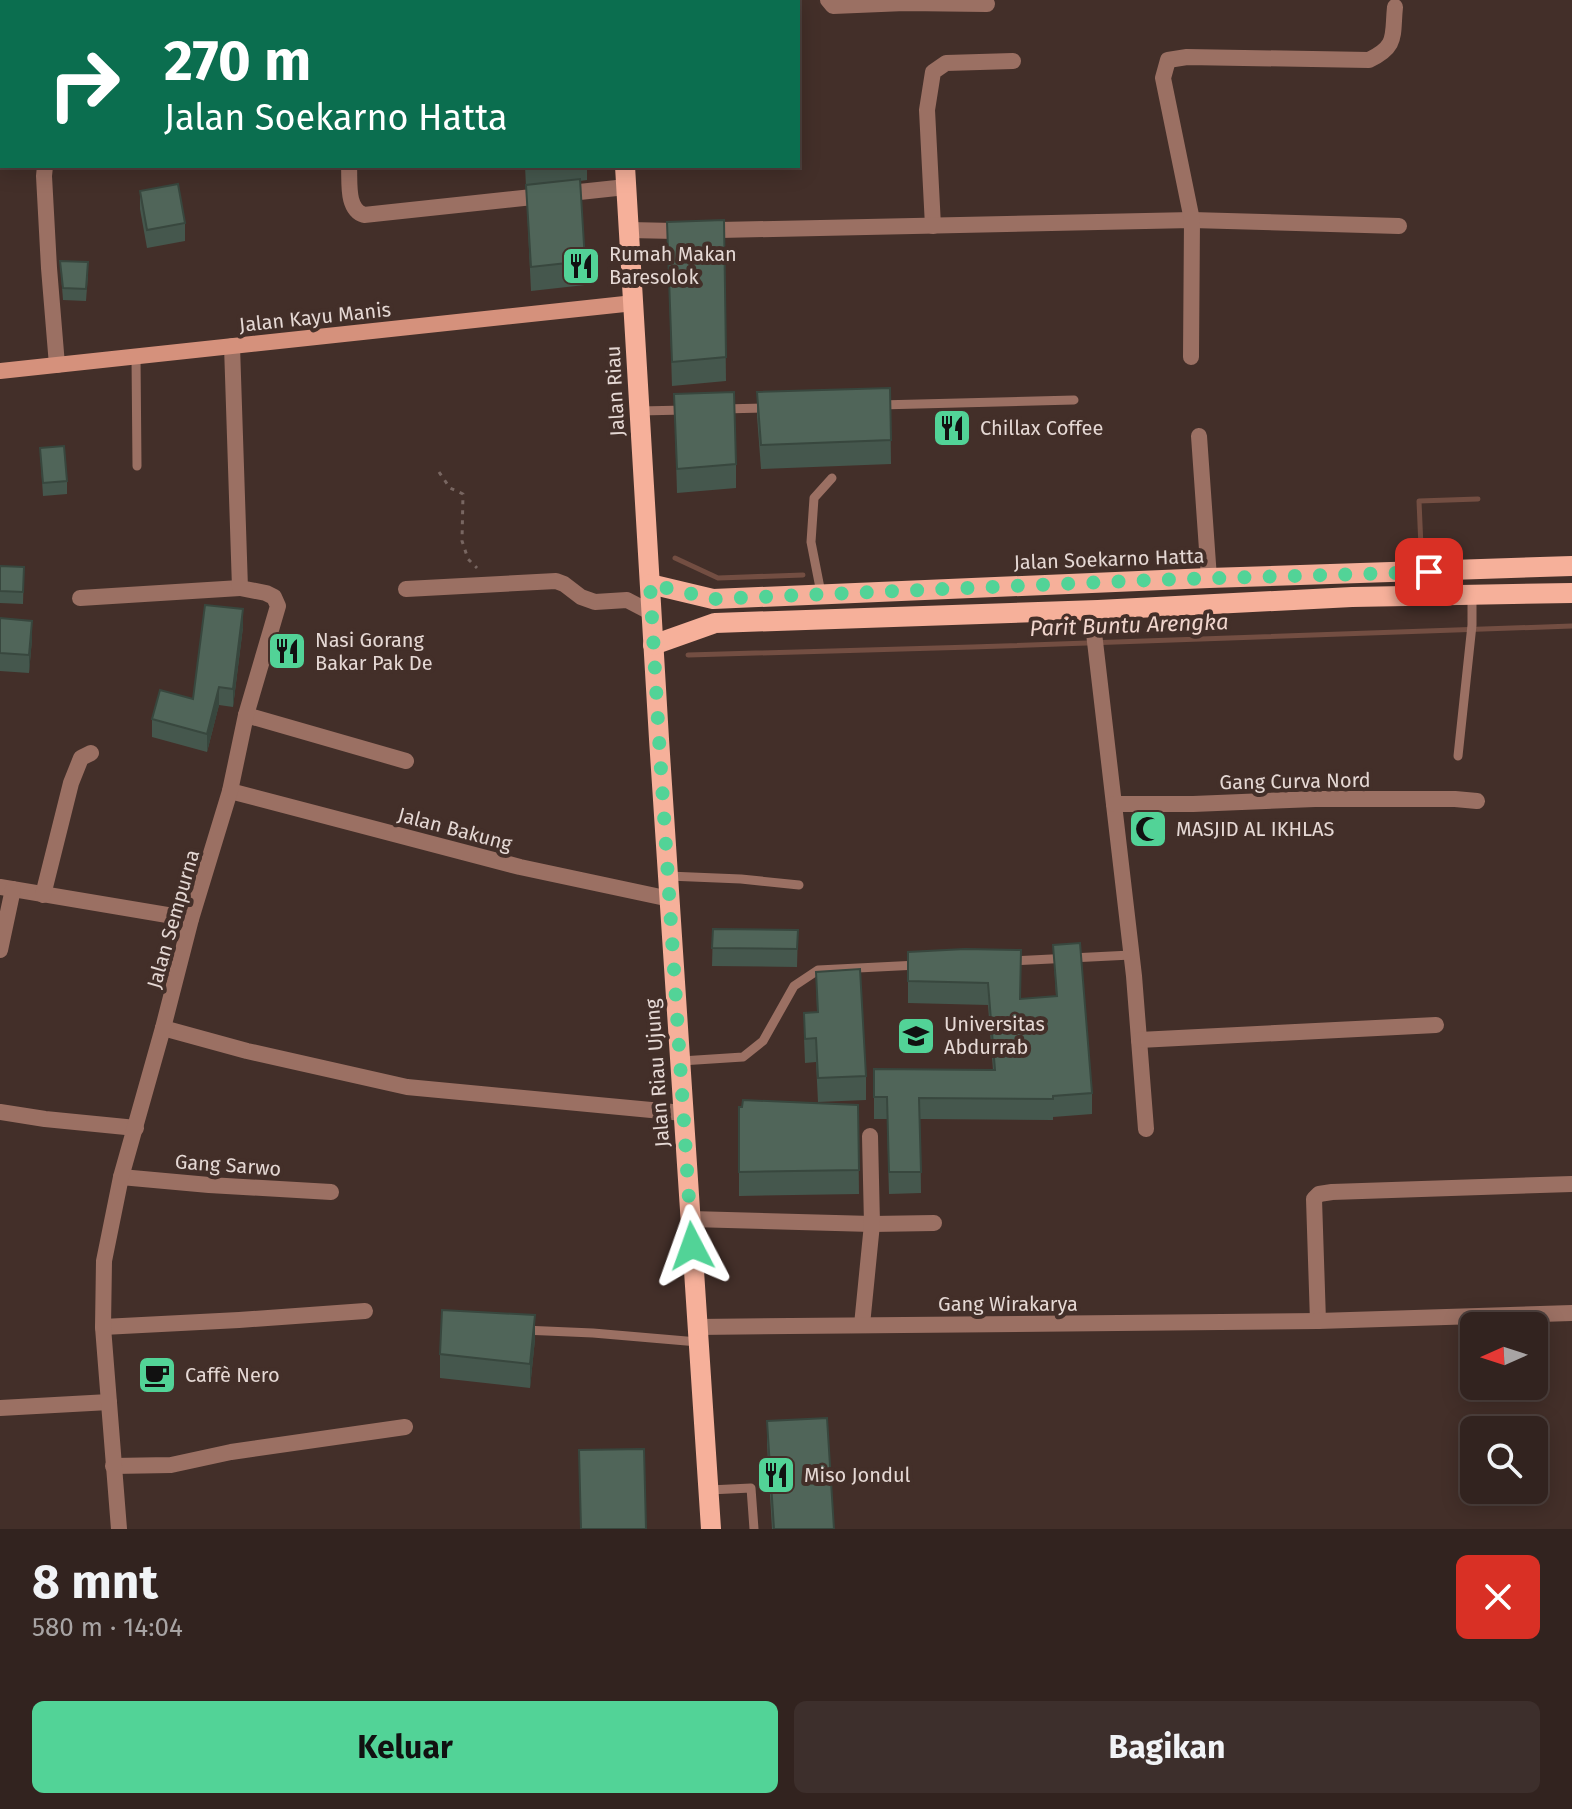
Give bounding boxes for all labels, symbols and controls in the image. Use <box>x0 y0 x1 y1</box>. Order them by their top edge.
text: 270 m <box>164 28 311 95</box>
icon: right <box>32 32 136 136</box>
text: Jalan Soekarno Hatta <box>164 96 507 140</box>
place label: Rumah Makan Baresolok <box>609 242 737 289</box>
restaurant icon: Rumah Makan Baresolok <box>560 245 602 287</box>
street label: Jalan Kayu Manis <box>238 297 392 337</box>
street label: Jalan Riau <box>601 345 629 437</box>
restaurant icon: Chillax Coffee <box>931 407 973 449</box>
place label: Chillax Coffee <box>980 416 1103 440</box>
pin <box>1395 538 1463 606</box>
street label: Jalan Soekarno Hatta <box>1013 544 1205 574</box>
icon: arrive <box>1407 550 1451 594</box>
water label: Parit Buntu Arengka <box>1029 608 1229 642</box>
place label: Nasi Gorang Bakar Pak De <box>315 628 433 675</box>
restaurant icon: Nasi Gorang Bakar Pak De <box>266 630 308 672</box>
street label: Gang Curva Nord <box>1219 768 1371 794</box>
street label: Jalan Bakung <box>395 802 515 856</box>
mosque icon: MASJID AL IKHLAS <box>1127 808 1169 850</box>
place label: MASJID AL IKHLAS <box>1176 817 1334 841</box>
street label: Jalan Sempurna <box>142 847 204 991</box>
street label: Jalan Riau Ujung <box>640 997 674 1148</box>
place label: Universitas Abdurrab <box>944 1012 1045 1059</box>
school or university icon: Universitas Abdurrab <box>895 1015 937 1057</box>
street label: Gang Sarwo <box>174 1149 282 1181</box>
position arrow <box>650 1204 734 1288</box>
street label: Gang Wirakarya <box>938 1292 1078 1316</box>
north arrow <box>1460 1312 1548 1400</box>
map controls <box>1460 1312 1548 1504</box>
cafe icon: Caffè Nero <box>136 1354 178 1396</box>
place label: Caffè Nero <box>185 1363 280 1387</box>
button: search <box>1460 1416 1548 1504</box>
restaurant icon: Miso Jondul <box>755 1454 797 1496</box>
place label: Miso Jondul <box>804 1463 911 1487</box>
text: 8 mnt <box>32 1553 158 1611</box>
button: close <box>1456 1555 1540 1639</box>
text: 580 m · 14:04 <box>32 1612 183 1643</box>
button: Keluar <box>32 1701 778 1793</box>
button: Bagikan <box>794 1701 1540 1793</box>

